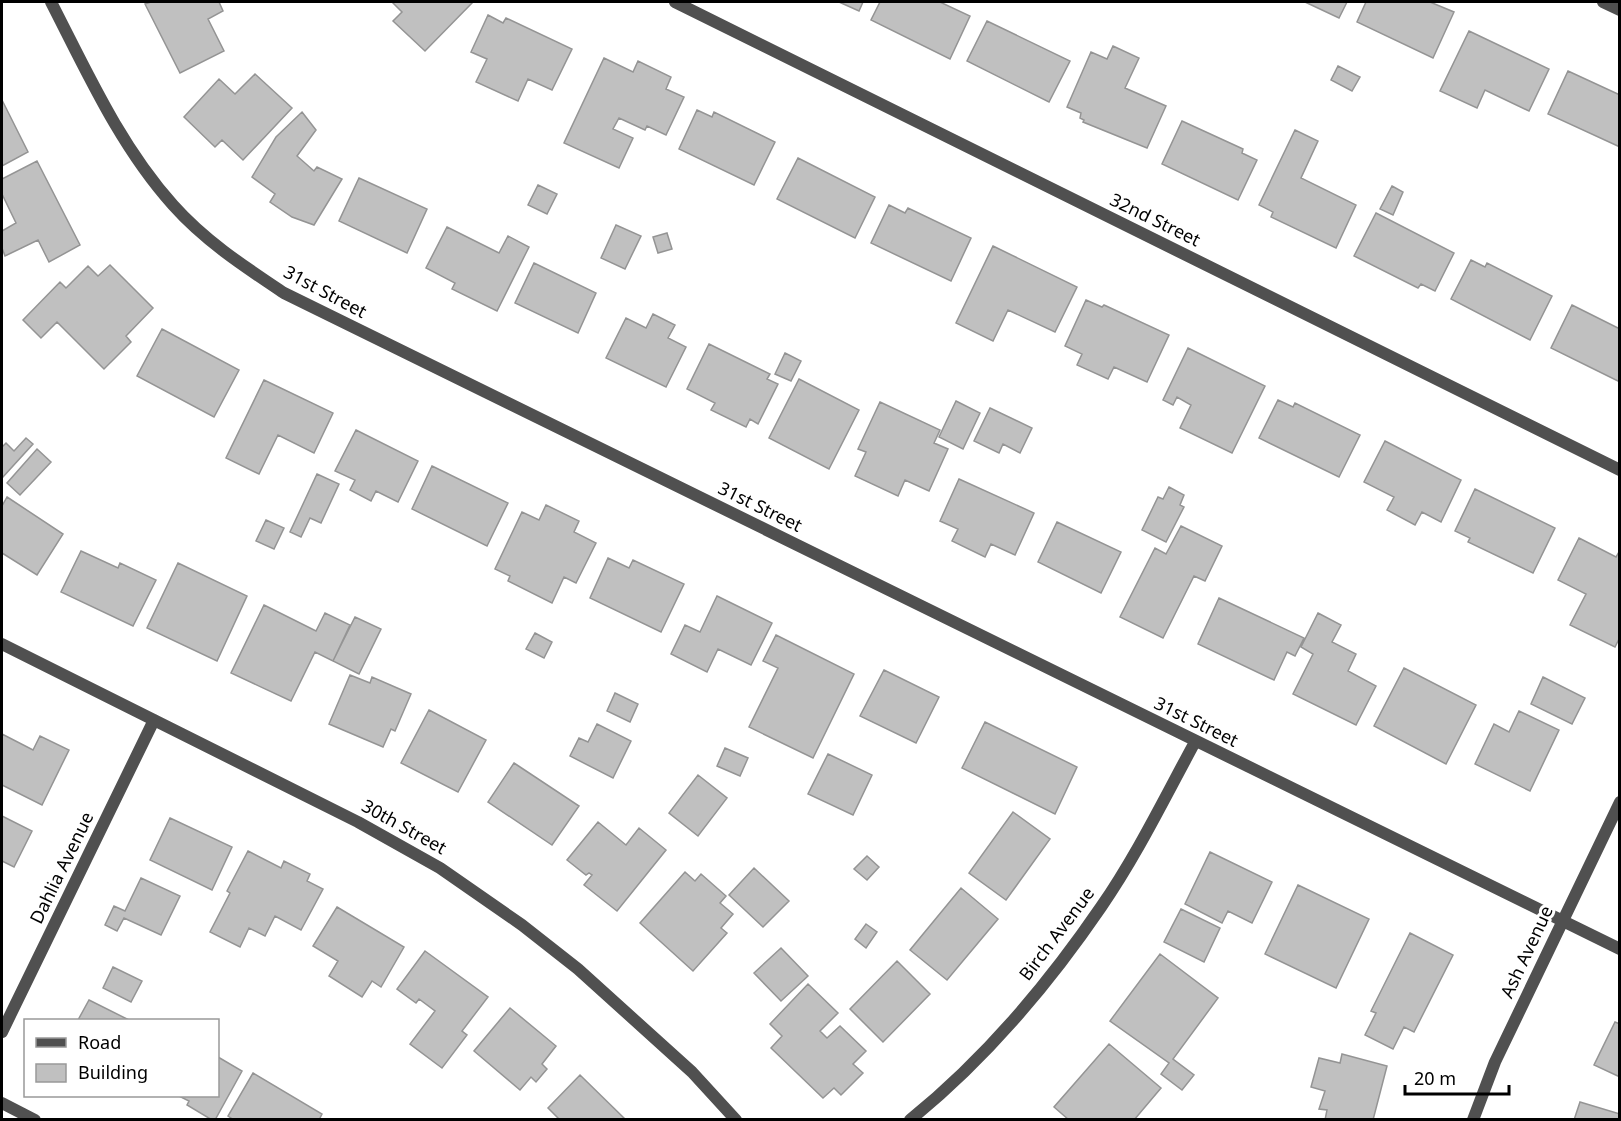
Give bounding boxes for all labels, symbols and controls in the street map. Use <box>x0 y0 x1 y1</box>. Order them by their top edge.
street label: 32nd Street <box>1106 187 1205 252</box>
street label: 31st Street <box>280 259 372 323</box>
street label: 31st Street <box>714 475 807 537</box>
street label: 31st Street <box>1150 690 1243 752</box>
street label: 30th Street <box>358 793 451 859</box>
street label: Dahlia Avenue <box>24 808 99 927</box>
street label: Birch Avenue <box>1013 882 1099 985</box>
street label: Ash Avenue <box>1494 902 1558 1002</box>
legend <box>24 1019 219 1097</box>
text: Road <box>78 1030 121 1054</box>
scale bar <box>1405 1058 1508 1096</box>
text: Building <box>78 1060 148 1084</box>
text: 20 m <box>1414 1066 1456 1090</box>

